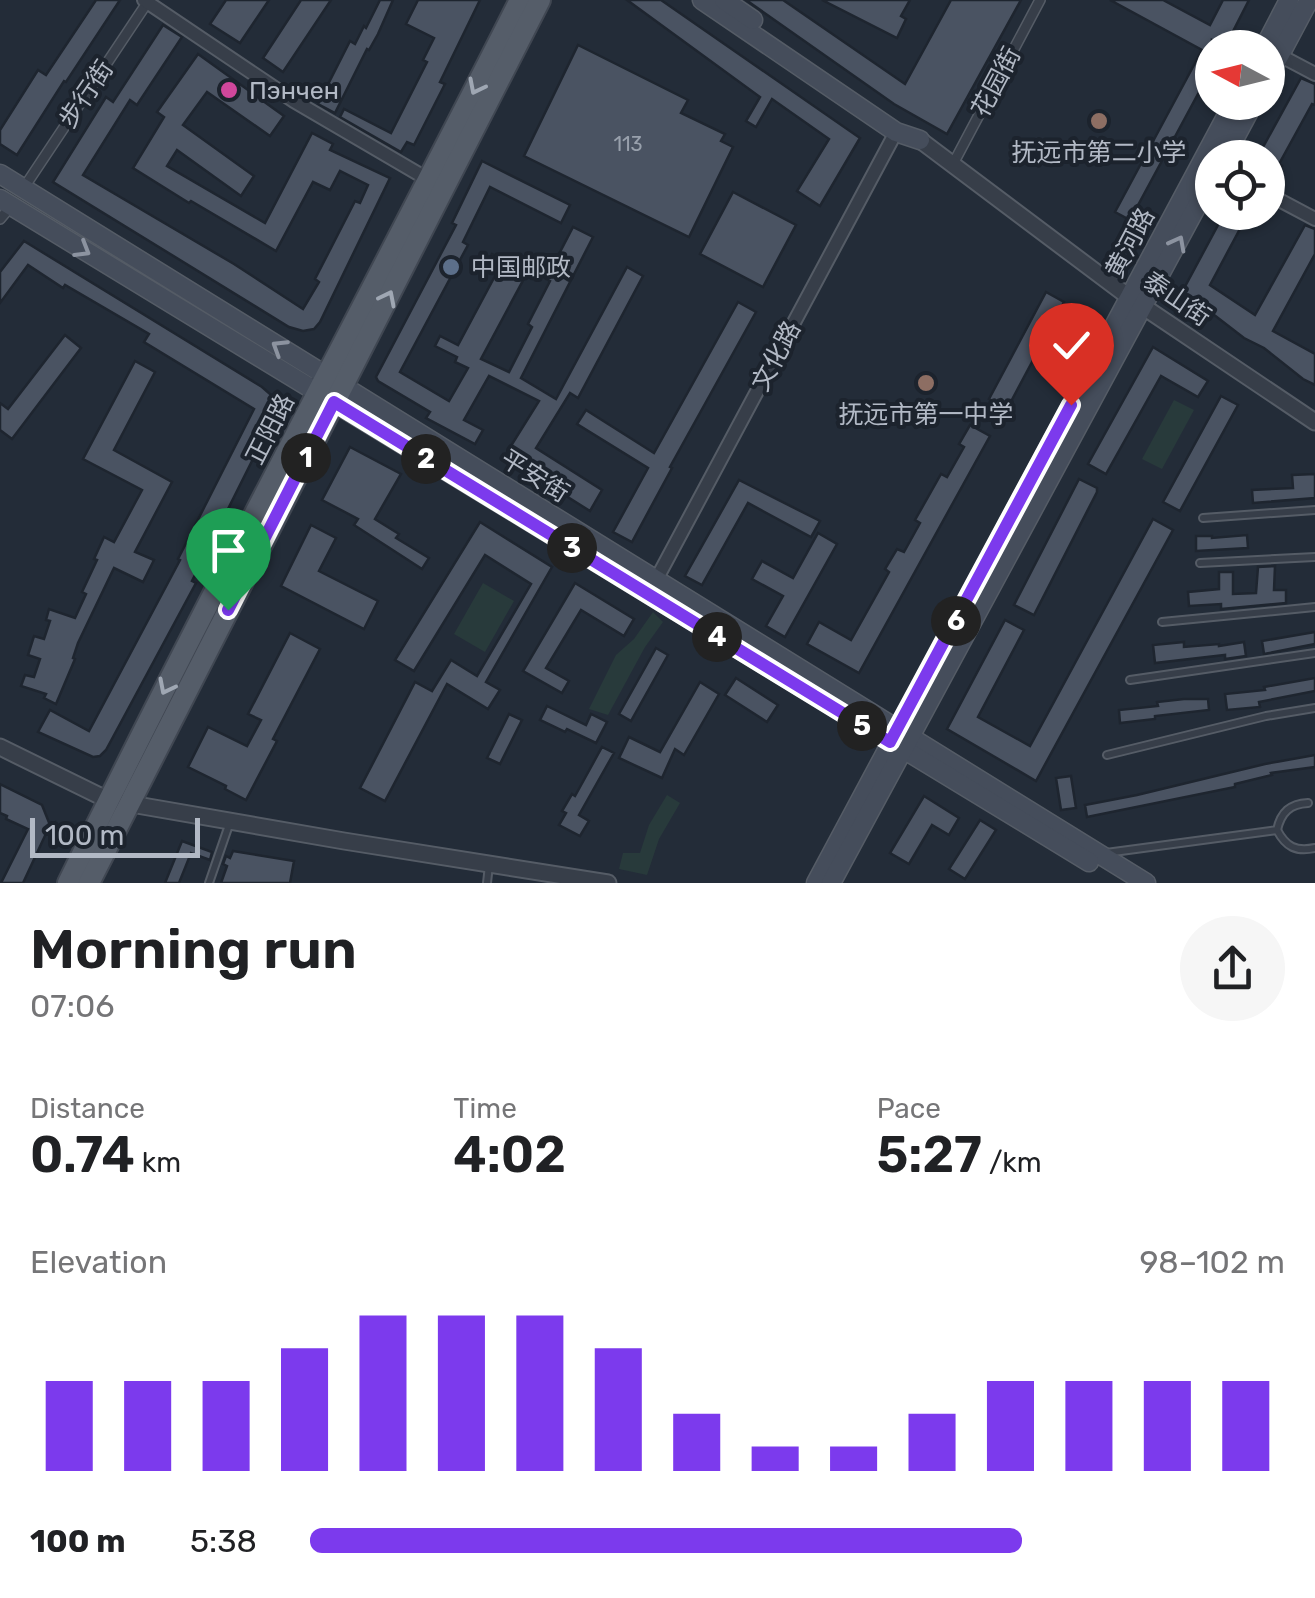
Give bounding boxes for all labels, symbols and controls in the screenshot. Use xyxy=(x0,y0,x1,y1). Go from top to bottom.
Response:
north arrow xyxy=(1195,30,1285,120)
map controls xyxy=(1195,30,1285,230)
street label: 花园街 xyxy=(966,42,1026,122)
street label: 步行街 xyxy=(53,55,119,133)
place label: Пэнчен xyxy=(249,76,339,105)
one-way arrow xyxy=(468,77,488,95)
marker: Пэнчен xyxy=(218,79,240,101)
marker: 抚远市第二小学 xyxy=(1088,110,1110,132)
house number: 113 xyxy=(613,132,643,156)
place label: 抚远市第二小学 xyxy=(1011,138,1187,167)
button: locate xyxy=(1195,140,1285,230)
street label: 黄河路 xyxy=(1100,203,1160,283)
one-way arrow xyxy=(1165,236,1185,254)
one-way arrow xyxy=(72,238,90,257)
place label: 中国邮政 xyxy=(471,253,571,282)
marker: 中国邮政 xyxy=(440,256,462,278)
street label: 泰山街 xyxy=(1138,266,1216,332)
one-way arrow xyxy=(376,290,395,308)
pin xyxy=(1029,303,1114,406)
street label: 文化路 xyxy=(746,316,806,396)
icon: check xyxy=(1044,318,1099,373)
one-way arrow xyxy=(272,340,290,359)
marker: 抚远市第一中学 xyxy=(915,372,937,394)
street label: 正阳路 xyxy=(240,389,300,469)
place label: 抚远市第一中学 xyxy=(838,400,1014,429)
pin: 1 xyxy=(281,433,331,483)
pin: 2 xyxy=(401,434,451,484)
text: 1 xyxy=(299,441,313,474)
text: 2 xyxy=(417,442,435,475)
street label: 平安街 xyxy=(496,444,574,508)
pin xyxy=(186,508,271,611)
icon: arrive xyxy=(201,523,256,578)
pin: 3 xyxy=(547,523,597,573)
text: 3 xyxy=(563,531,581,564)
pin: 6 xyxy=(931,596,981,646)
text: 6 xyxy=(947,604,965,637)
pin: 4 xyxy=(692,612,742,662)
text: 4 xyxy=(707,620,727,653)
one-way arrow xyxy=(159,676,178,694)
pin: 5 xyxy=(837,701,887,751)
text: 5 xyxy=(853,709,871,742)
scale bar xyxy=(30,813,200,858)
text: 100 m xyxy=(45,819,124,852)
button: share xyxy=(1180,916,1285,1021)
text: Morning run xyxy=(30,917,357,982)
text: 07:06 xyxy=(30,987,115,1025)
text: Distance xyxy=(30,1092,145,1125)
text: Time xyxy=(453,1092,517,1125)
text: Pace xyxy=(877,1092,941,1125)
text: 0.74 xyxy=(30,1125,135,1185)
text: 4:02 xyxy=(453,1125,566,1185)
text: 5:27 xyxy=(877,1125,982,1185)
text: km xyxy=(135,1146,181,1179)
text: /km xyxy=(982,1146,1042,1179)
text: Elevation xyxy=(30,1243,167,1281)
text: 98–102 m xyxy=(1139,1243,1285,1281)
text: 100 m xyxy=(30,1522,126,1560)
text: 5:38 xyxy=(190,1522,257,1560)

